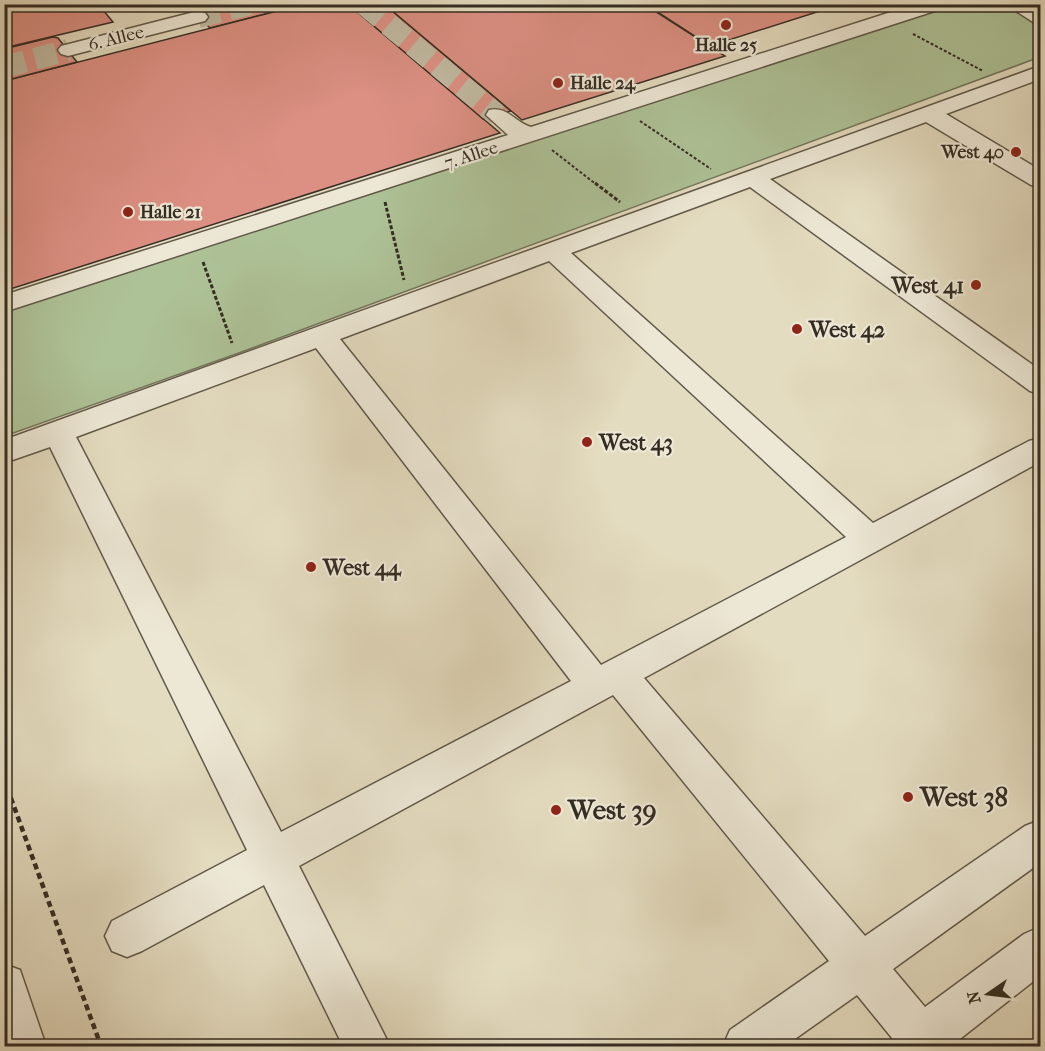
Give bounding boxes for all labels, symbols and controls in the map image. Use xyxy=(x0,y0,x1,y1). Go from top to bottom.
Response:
marker: Halle 25 xyxy=(719,18,733,32)
street label: 6. Allee xyxy=(86,21,146,55)
place label: Halle 25 xyxy=(695,35,757,56)
place label: Halle 24 xyxy=(570,73,636,94)
marker: Halle 24 xyxy=(551,76,565,90)
street label: 7. Allee xyxy=(442,137,501,174)
place label: West 40 xyxy=(940,142,1004,163)
marker: West 40 xyxy=(1009,145,1023,159)
place label: Halle 21 xyxy=(140,202,201,223)
marker: Halle 21 xyxy=(121,205,135,219)
place label: West 41 xyxy=(890,273,964,299)
marker: West 41 xyxy=(969,278,983,292)
place label: West 42 xyxy=(808,317,885,343)
marker: West 42 xyxy=(790,322,804,336)
place label: West 43 xyxy=(598,430,673,456)
marker: West 43 xyxy=(580,435,594,449)
place label: West 44 xyxy=(322,555,402,581)
marker: West 44 xyxy=(304,560,318,574)
place label: West 38 xyxy=(919,781,1008,813)
marker: West 38 xyxy=(901,790,915,804)
place label: West 39 xyxy=(567,794,657,826)
marker: West 39 xyxy=(549,803,563,817)
north arrow xyxy=(958,964,1018,1024)
text: N xyxy=(963,988,985,1006)

